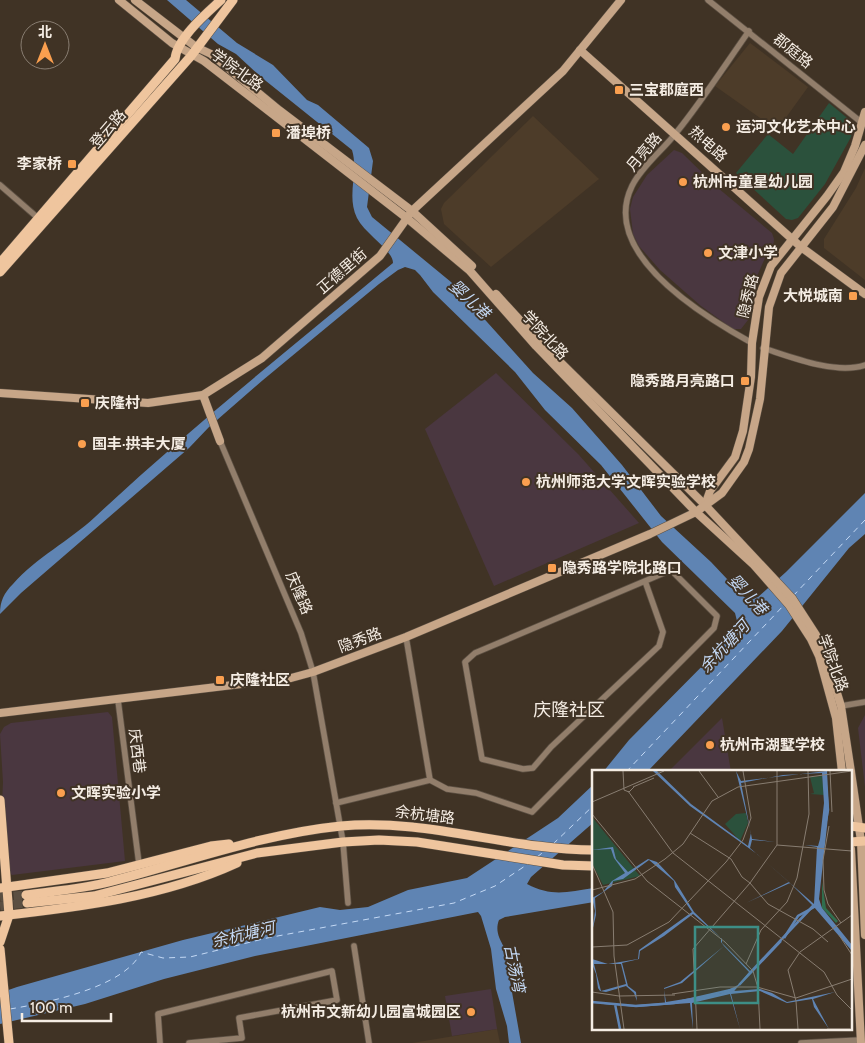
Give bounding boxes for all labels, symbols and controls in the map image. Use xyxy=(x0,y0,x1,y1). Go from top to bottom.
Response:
north arrow xyxy=(20,20,70,70)
text: 北 xyxy=(38,23,52,41)
street label: 郡庭路 xyxy=(770,30,816,72)
street label: 学院北路 xyxy=(207,45,267,95)
place label: 三宝郡庭西 xyxy=(629,81,704,99)
marker: 三宝郡庭西 xyxy=(613,84,625,96)
street label: 登云路 xyxy=(86,106,130,152)
place label: 运河文化艺术中心 xyxy=(736,118,856,136)
marker: 运河文化艺术中心 xyxy=(720,121,732,133)
street label: 热电路 xyxy=(685,122,731,166)
place label: 潘埠桥 xyxy=(286,124,331,142)
marker: 潘埠桥 xyxy=(270,127,282,139)
street label: 月亮路 xyxy=(623,129,665,175)
place label: 李家桥 xyxy=(17,155,62,173)
marker: 李家桥 xyxy=(66,158,78,170)
place label: 杭州市童星幼儿园 xyxy=(693,173,813,191)
marker: 杭州市童星幼儿园 xyxy=(677,176,689,188)
place label: 文津小学 xyxy=(718,244,778,262)
street label: 正德里街 xyxy=(313,245,371,297)
marker: 文津小学 xyxy=(702,247,714,259)
street label: 隐秀路 xyxy=(734,272,762,320)
water label: 婴儿港 xyxy=(446,276,495,324)
place label: 大悦城南 xyxy=(783,287,843,305)
marker: 大悦城南 xyxy=(847,290,859,302)
street label: 学院北路 xyxy=(518,307,572,363)
place label: 隐秀路月亮路口 xyxy=(630,372,735,390)
marker: 隐秀路月亮路口 xyxy=(739,375,751,387)
place label: 庆隆村 xyxy=(95,394,140,412)
marker: 庆隆村 xyxy=(79,397,91,409)
place label: 国丰·拱丰大厦 xyxy=(92,435,185,453)
marker: 国丰·拱丰大厦 xyxy=(76,438,88,450)
place label: 杭州师范大学文晖实验学校 xyxy=(536,473,716,491)
marker: 杭州师范大学文晖实验学校 xyxy=(520,476,532,488)
place label: 隐秀路学院北路口 xyxy=(562,559,682,577)
marker: 隐秀路学院北路口 xyxy=(546,562,558,574)
street label: 庆隆路 xyxy=(282,569,316,617)
water label: 婴儿港 xyxy=(724,570,772,620)
water label: 余杭塘河 xyxy=(696,614,755,676)
street label: 隐秀路 xyxy=(336,624,384,656)
street label: 学院北路 xyxy=(814,632,852,694)
place label: 庆隆社区 xyxy=(230,671,290,689)
marker: 庆隆社区 xyxy=(214,674,226,686)
district label: 庆隆社区 xyxy=(533,699,605,721)
street label: 庆西巷 xyxy=(125,728,149,774)
place label: 杭州市湖墅学校 xyxy=(720,736,825,754)
marker: 杭州市湖墅学校 xyxy=(704,739,716,751)
inset map xyxy=(592,770,852,1030)
place label: 文晖实验小学 xyxy=(71,784,161,802)
marker: 文晖实验小学 xyxy=(55,787,67,799)
street label: 余杭塘路 xyxy=(394,802,456,828)
water label: 余杭塘河 xyxy=(210,917,279,951)
water label: 古荡湾 xyxy=(501,943,529,996)
scale bar xyxy=(22,990,111,1022)
text: 100 m xyxy=(30,999,72,1017)
place label: 杭州市文新幼儿园富城园区 xyxy=(281,1003,461,1021)
marker: 杭州市文新幼儿园富城园区 xyxy=(465,1006,477,1018)

